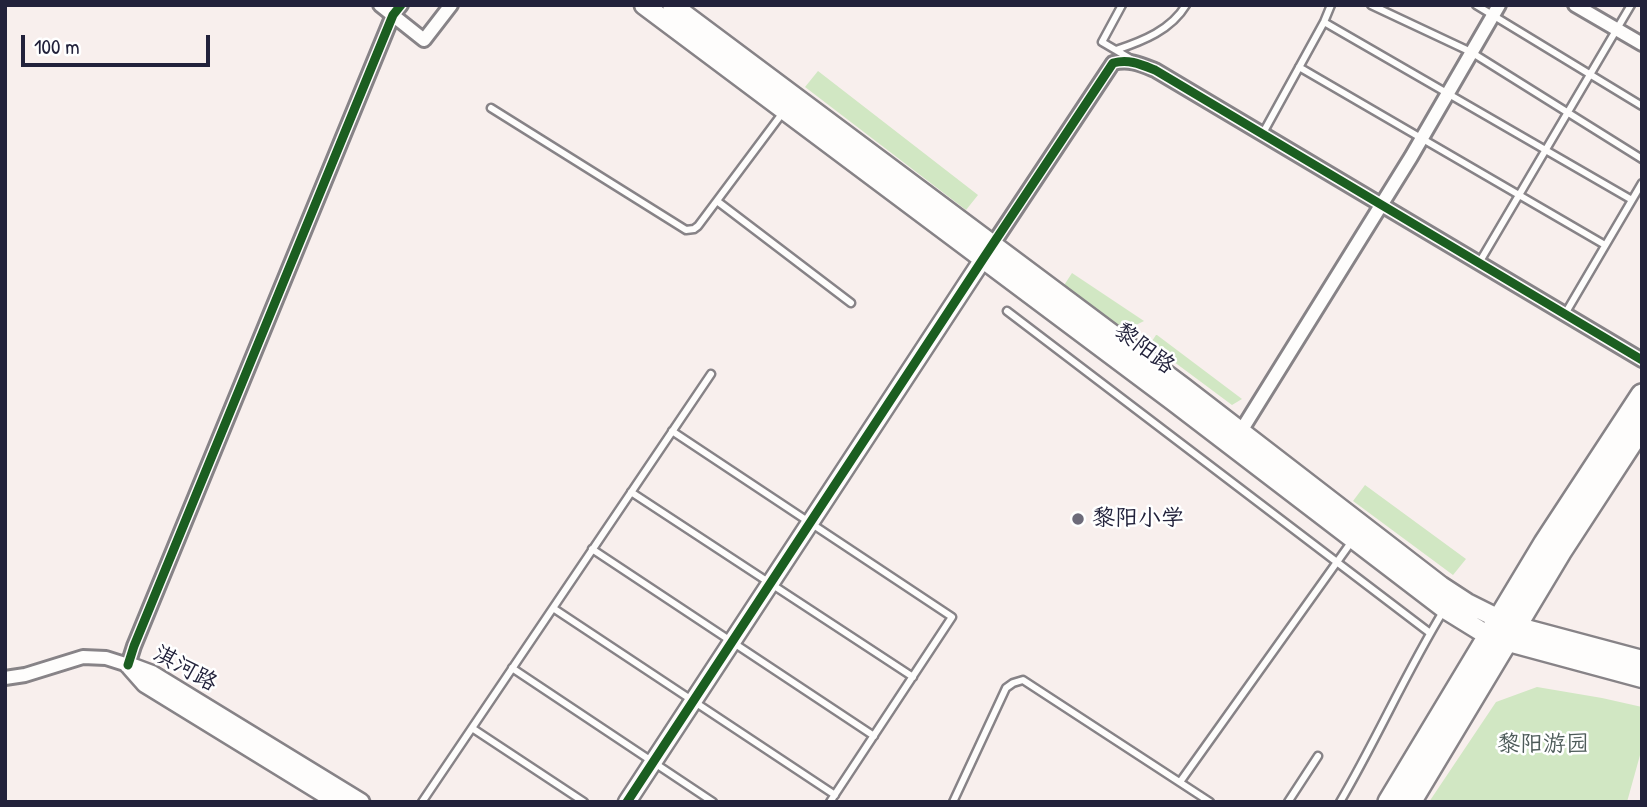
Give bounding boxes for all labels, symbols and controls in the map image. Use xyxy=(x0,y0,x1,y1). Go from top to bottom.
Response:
scale bar xyxy=(24,21,214,65)
text: 100 m xyxy=(34,32,80,61)
street label: 黎阳路 xyxy=(1108,317,1180,381)
place label: 黎阳小学 xyxy=(1092,505,1184,533)
marker: 黎阳小学 xyxy=(1070,511,1086,527)
street label: 淇河路 xyxy=(148,640,222,698)
park label: 黎阳游园 xyxy=(1497,731,1589,759)

